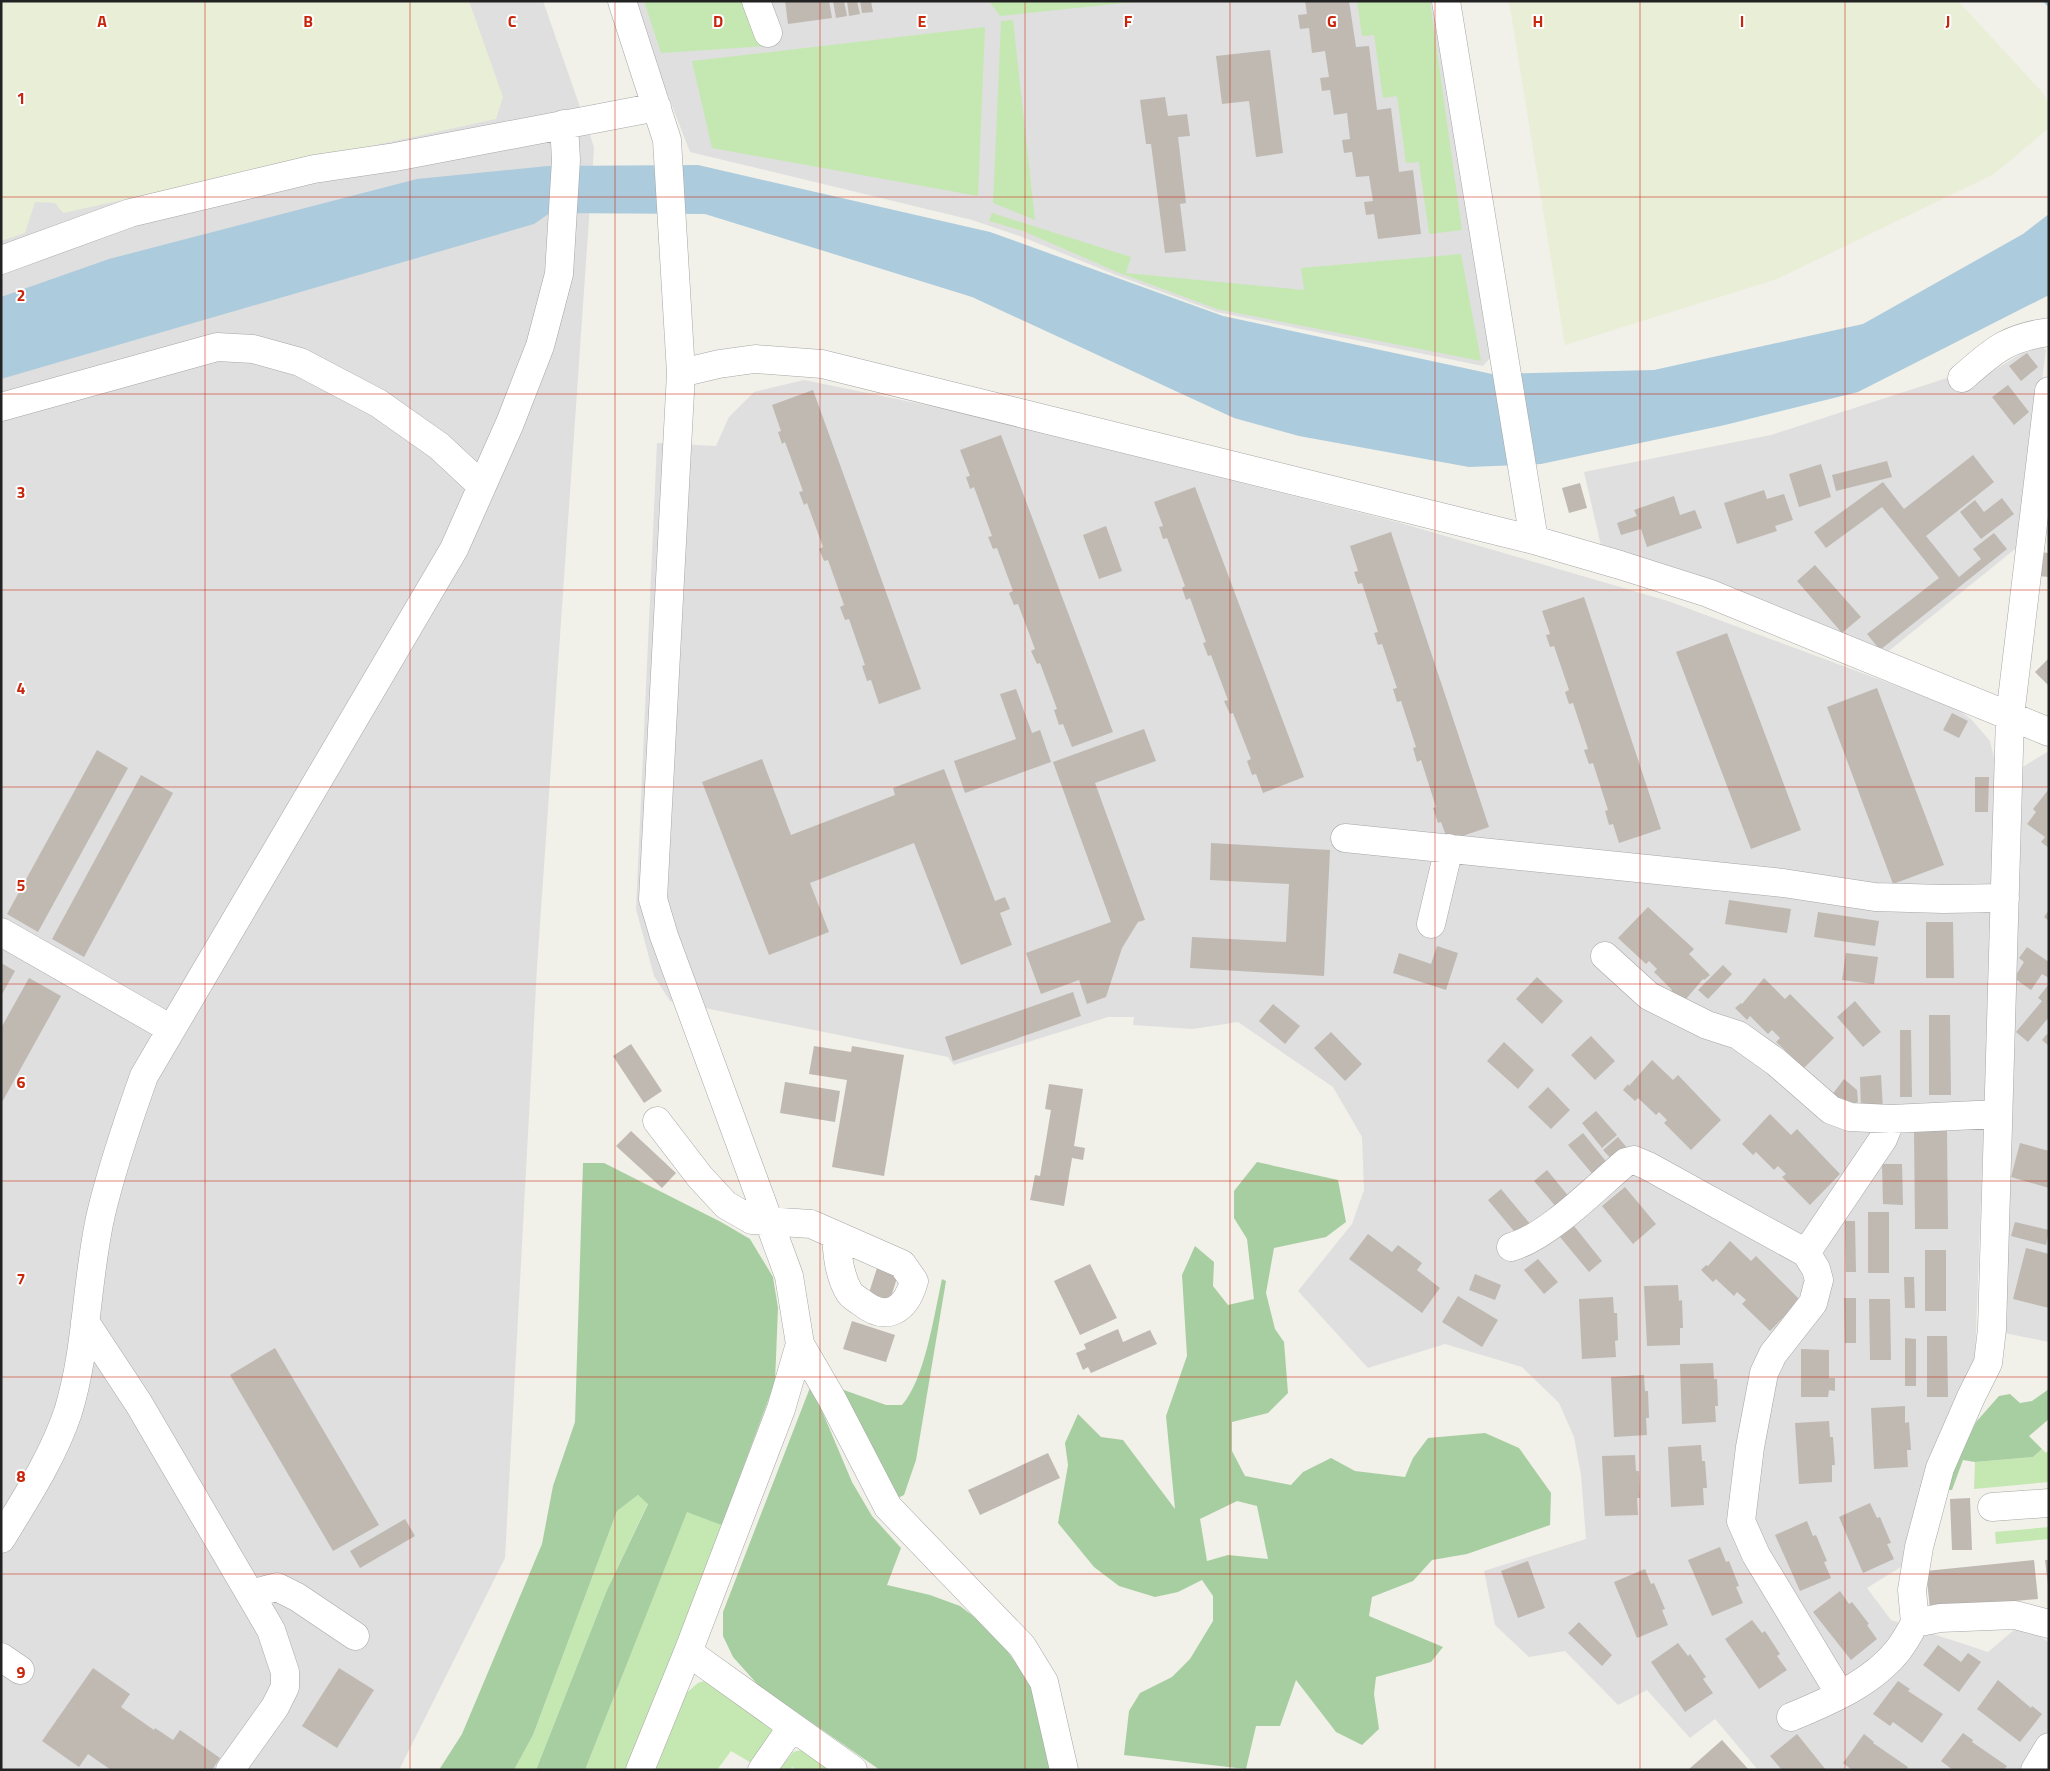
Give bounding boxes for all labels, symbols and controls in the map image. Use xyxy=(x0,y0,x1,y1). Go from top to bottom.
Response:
text: A xyxy=(97,9,107,33)
text: B xyxy=(303,9,313,33)
text: C xyxy=(508,9,517,33)
text: D xyxy=(713,9,723,33)
text: E xyxy=(918,9,927,33)
text: F xyxy=(1124,9,1133,33)
text: G xyxy=(1327,9,1337,33)
text: H xyxy=(1533,9,1543,33)
text: I xyxy=(1740,9,1744,33)
text: J xyxy=(1946,9,1950,33)
text: 1 xyxy=(17,86,25,110)
text: 2 xyxy=(17,283,25,307)
text: 3 xyxy=(17,480,25,504)
text: 4 xyxy=(17,676,26,700)
text: 5 xyxy=(17,873,26,897)
text: 6 xyxy=(17,1070,26,1094)
text: 7 xyxy=(17,1267,25,1291)
text: 8 xyxy=(17,1464,26,1488)
text: 9 xyxy=(17,1660,26,1684)

